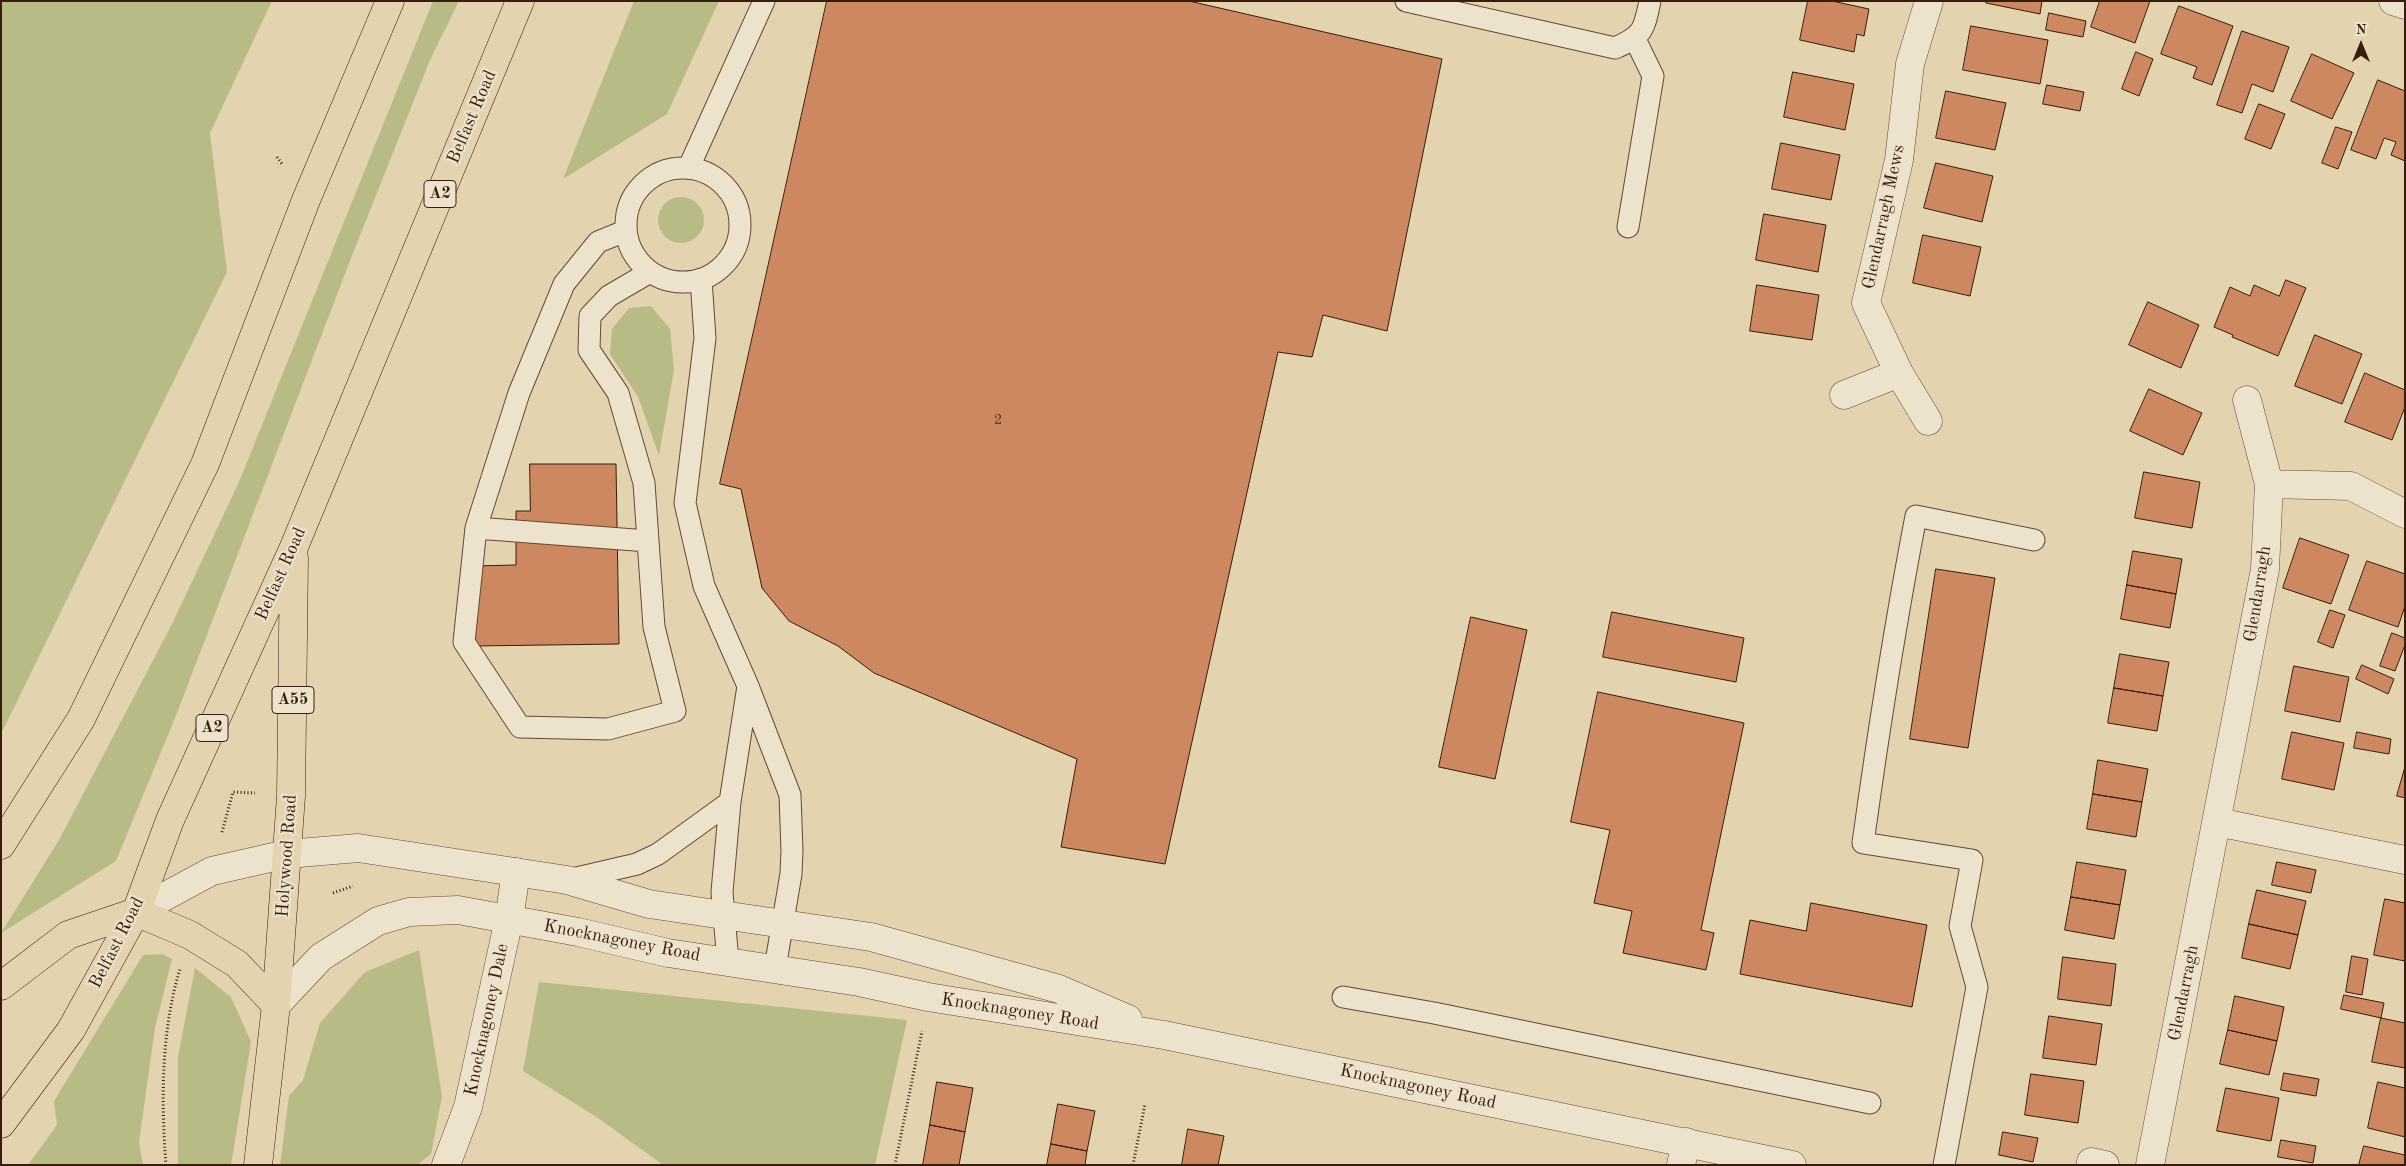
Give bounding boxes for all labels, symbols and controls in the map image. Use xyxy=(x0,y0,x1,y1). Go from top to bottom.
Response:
north arrow xyxy=(2336,20,2386,70)
text: N xyxy=(2356,23,2366,37)
street label: Belfast Road xyxy=(443,67,501,167)
street label: Glendarragh Mews xyxy=(1858,143,1910,291)
road number: A2 xyxy=(424,180,456,208)
house number: 2 xyxy=(994,411,1002,429)
street label: Belfast Road xyxy=(251,524,311,624)
street label: Glendarragh xyxy=(2240,544,2276,644)
road number: A55 xyxy=(272,686,314,714)
road number: A2 xyxy=(196,714,228,741)
street label: Holywood Road xyxy=(272,794,302,918)
street label: Belfast Road xyxy=(85,894,149,992)
street label: Knocknagoney Road xyxy=(542,915,702,967)
street label: Knocknagoney Dale xyxy=(460,942,514,1098)
street label: Glendarragh xyxy=(2164,943,2204,1043)
street label: Knocknagoney Road xyxy=(940,989,1100,1035)
street label: Knocknagoney Road xyxy=(1338,1060,1498,1114)

